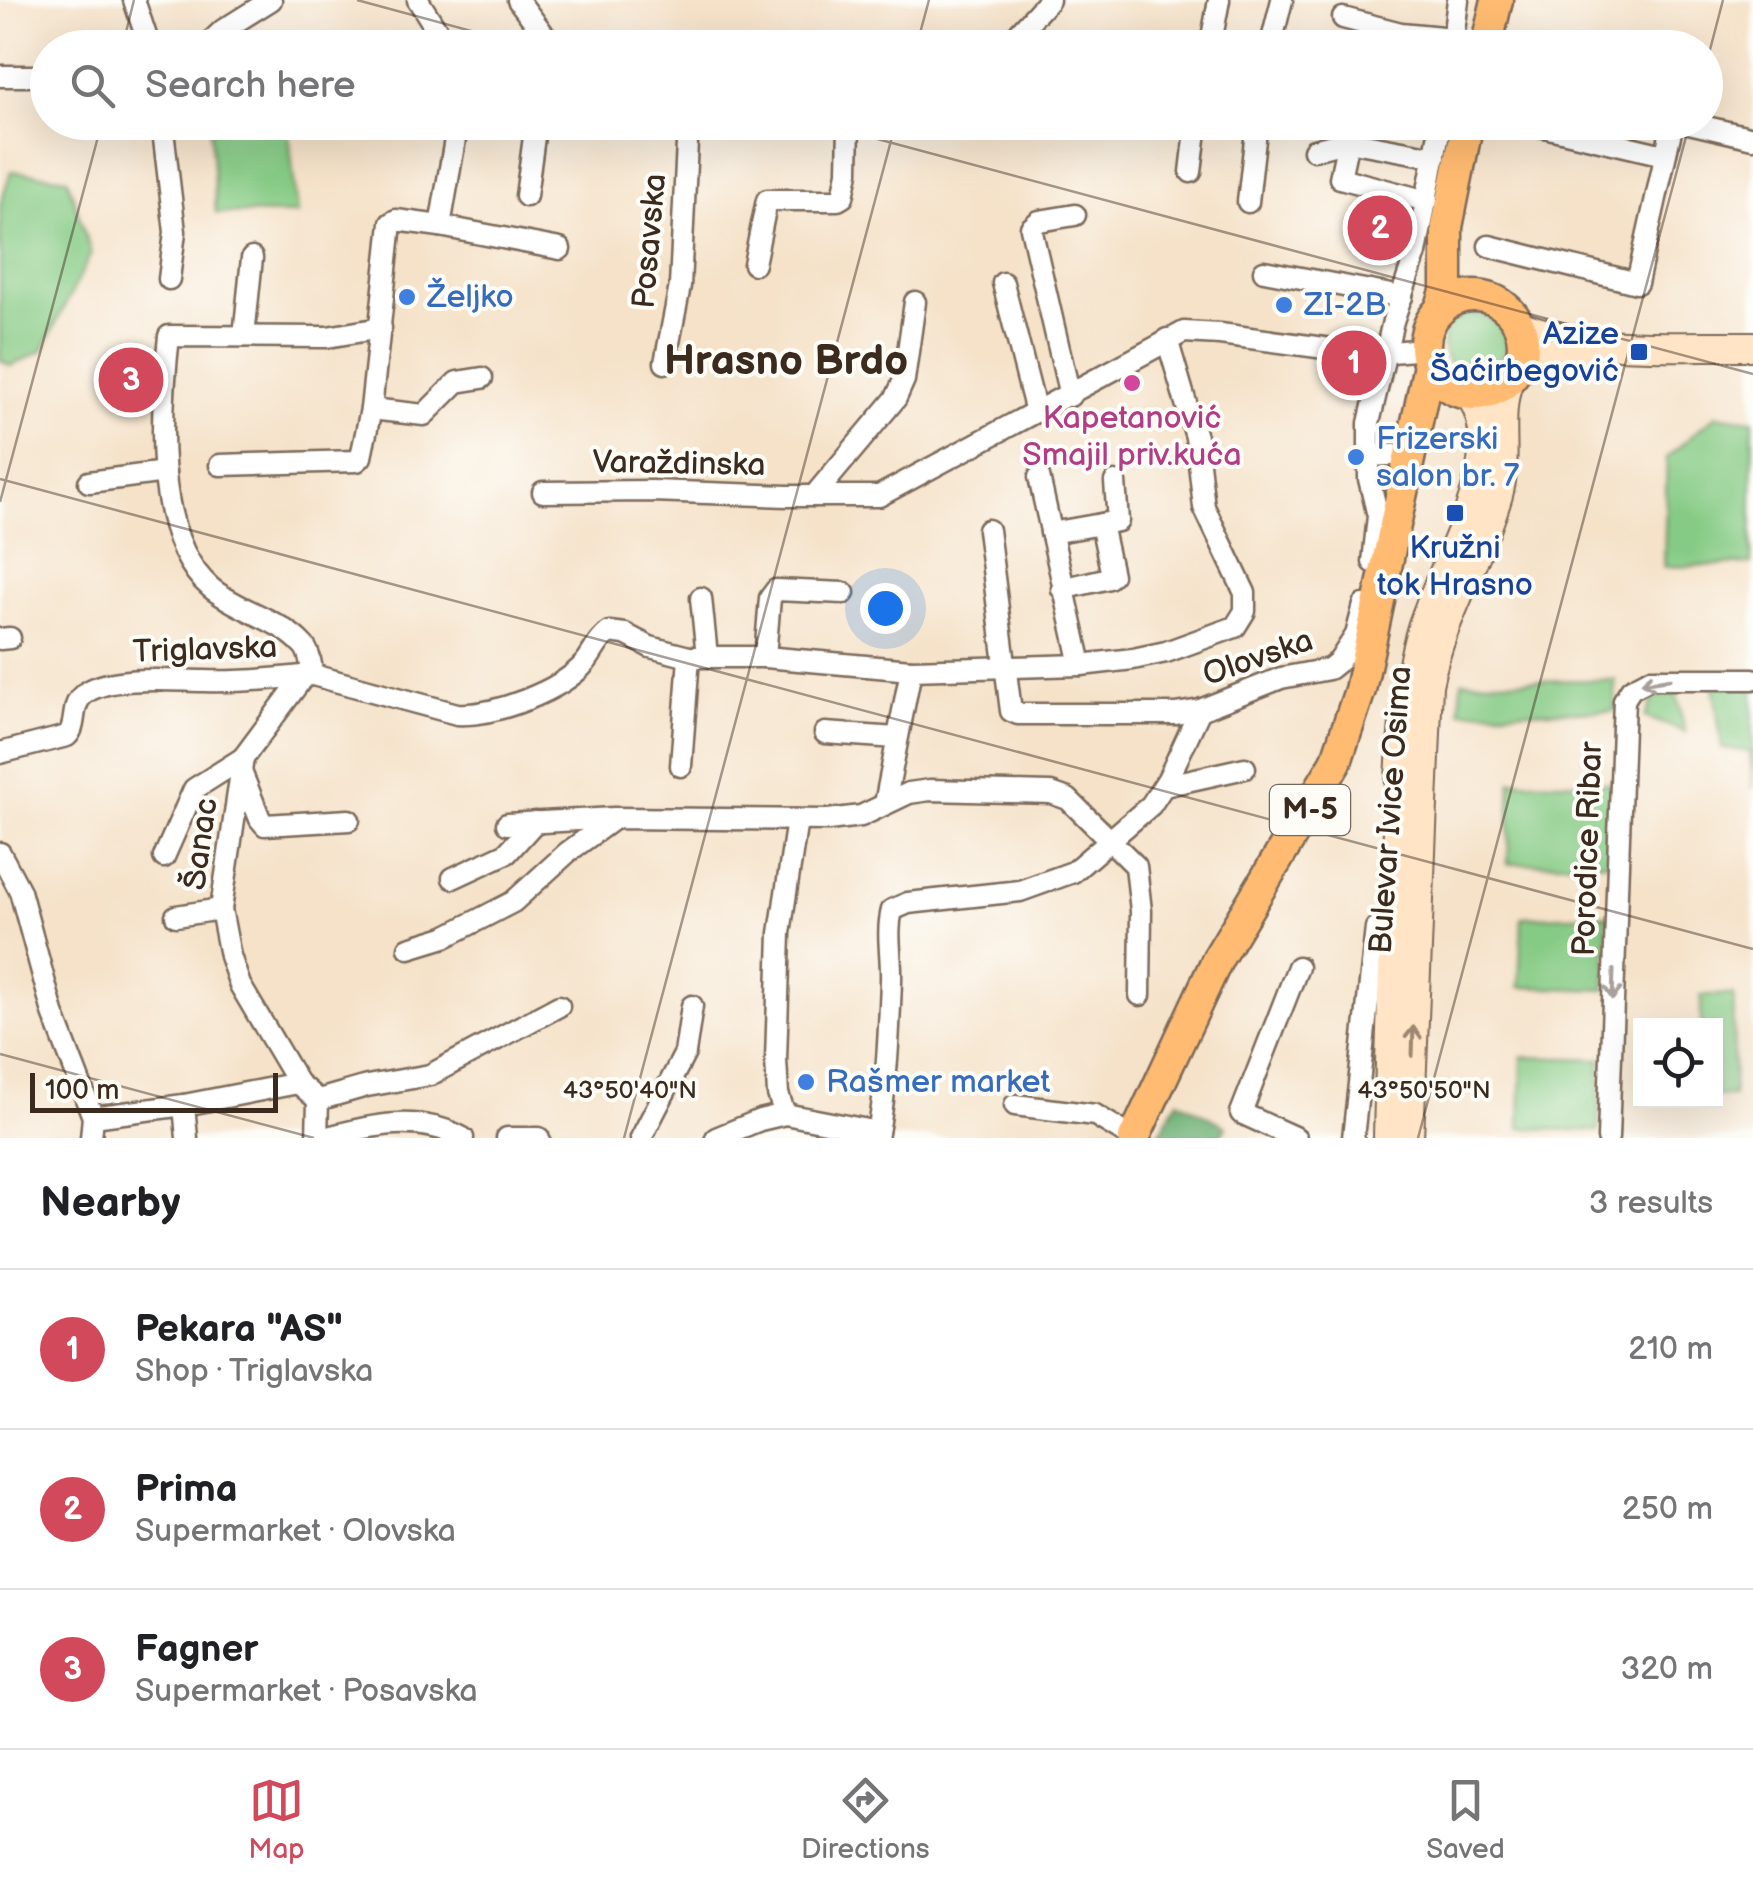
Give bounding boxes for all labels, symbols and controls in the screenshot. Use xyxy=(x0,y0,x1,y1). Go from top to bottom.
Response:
search box xyxy=(30,30,1723,140)
icon: search xyxy=(65,58,120,113)
text: Search here xyxy=(145,63,356,108)
street label: Posavska xyxy=(625,172,675,310)
pin: 2 xyxy=(1348,190,1412,266)
place label: Željko xyxy=(426,277,514,317)
marker: Željko xyxy=(396,286,418,308)
place label: ZI-2B xyxy=(1303,286,1386,325)
marker: ZI-2B xyxy=(1273,294,1295,316)
place label: Azize Šaćirbegović xyxy=(1430,315,1619,391)
pin: 1 xyxy=(1322,326,1386,400)
district label: Hrasno Brdo xyxy=(664,336,908,387)
marker: Azize Šaćirbegović xyxy=(1628,341,1650,363)
pin: 3 xyxy=(98,342,164,418)
marker: Kapetanović Smajil priv.kuća xyxy=(1121,372,1143,394)
place label: Kapetanović Smajil priv.kuća xyxy=(1022,399,1242,475)
place label: Frizerski salon br. 7 xyxy=(1376,420,1520,496)
street label: Varaždinska xyxy=(592,443,766,485)
marker: Frizerski salon br. 7 xyxy=(1345,446,1367,468)
marker: Kružni tok Hrasno xyxy=(1444,502,1466,524)
place label: Kružni tok Hrasno xyxy=(1377,529,1533,605)
your location xyxy=(860,583,911,634)
street label: Olovska xyxy=(1198,621,1318,695)
street label: Triglavska xyxy=(132,628,278,672)
street label: Bulevar Ivice Osima xyxy=(1361,665,1421,955)
one-way arrow xyxy=(1640,672,1673,691)
street label: Porodice Ribar xyxy=(1565,741,1611,957)
road number: M-5 xyxy=(1270,785,1350,835)
street label: Šanac xyxy=(175,795,227,893)
one-way arrow xyxy=(1603,969,1622,1001)
map controls xyxy=(1633,1018,1723,1108)
button: locate xyxy=(1633,1018,1723,1108)
one-way arrow xyxy=(1404,1025,1423,1057)
place label: Rašmer market xyxy=(826,1063,1050,1102)
scale bar xyxy=(30,1068,278,1112)
marker: Rašmer market xyxy=(795,1071,817,1093)
text: 100 m xyxy=(45,1074,119,1107)
text: 43°50'40"N xyxy=(563,1075,697,1106)
text: 43°50'50"N xyxy=(1357,1075,1491,1106)
text: Nearby xyxy=(40,1178,180,1229)
text: 3 results xyxy=(1589,1184,1713,1223)
text: Pekara "AS" xyxy=(135,1307,343,1352)
text: 1 xyxy=(66,1330,79,1369)
text: 210 m xyxy=(1628,1330,1713,1369)
text: Shop · Triglavska xyxy=(135,1352,373,1391)
text: Prima xyxy=(135,1467,238,1512)
text: 2 xyxy=(63,1490,82,1529)
text: 250 m xyxy=(1622,1490,1713,1529)
text: Supermarket · Olovska xyxy=(135,1512,456,1551)
text: Fagner xyxy=(135,1627,258,1672)
text: 3 xyxy=(63,1650,82,1689)
text: 320 m xyxy=(1621,1650,1713,1689)
text: Supermarket · Posavska xyxy=(135,1672,478,1711)
tab: Map xyxy=(248,1773,305,1866)
tab: Directions xyxy=(801,1773,930,1866)
tab: Saved xyxy=(1426,1773,1505,1866)

